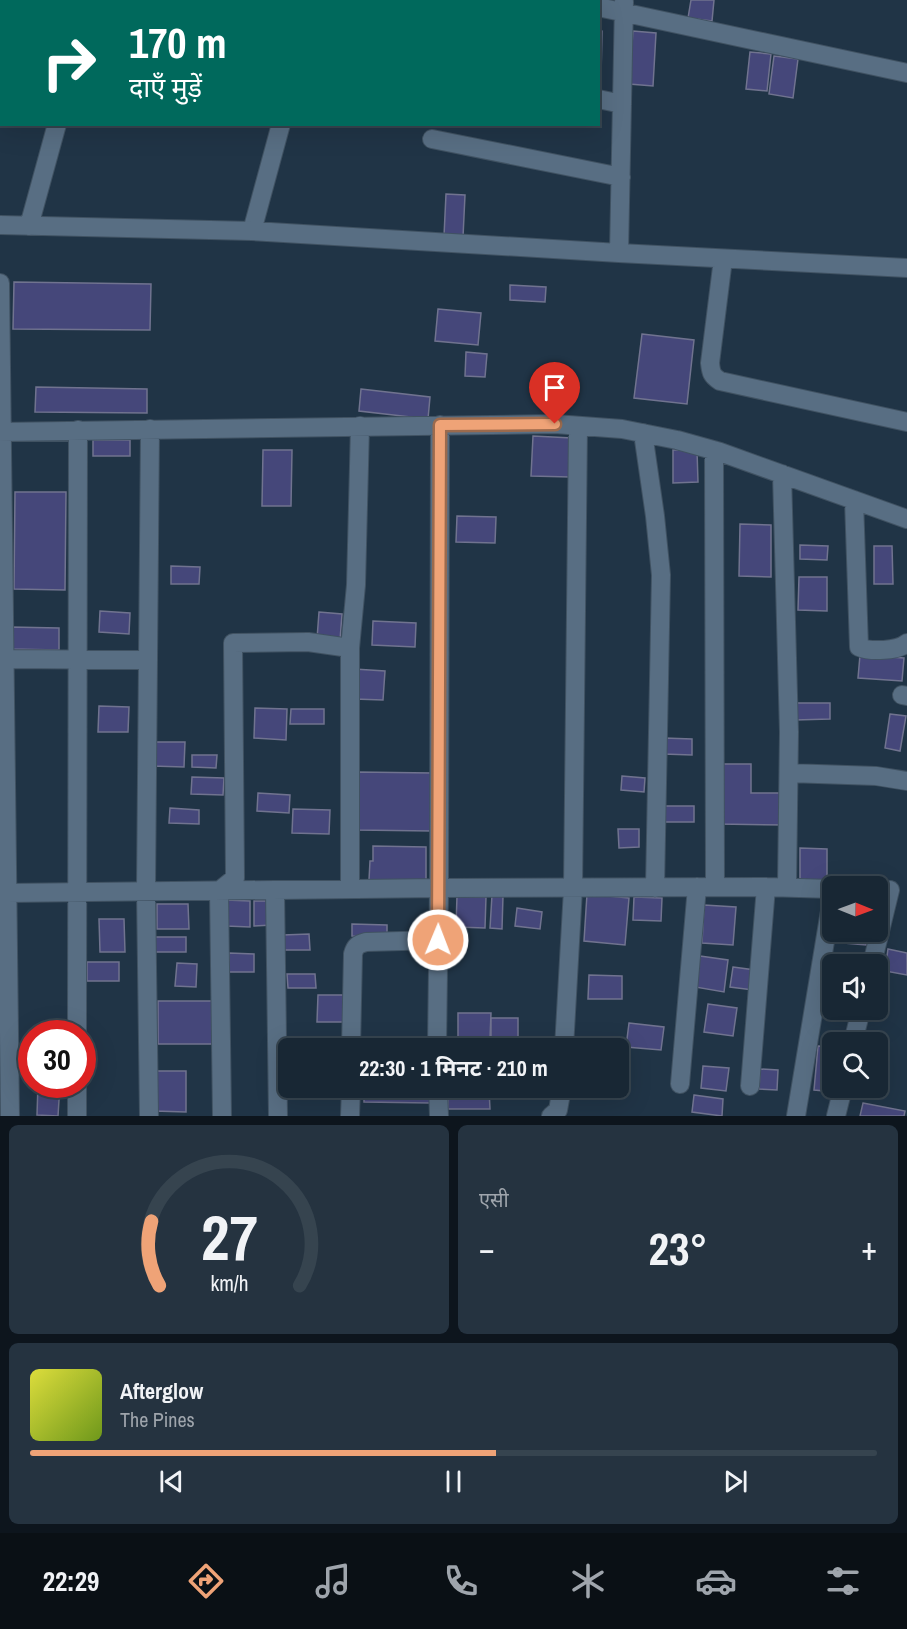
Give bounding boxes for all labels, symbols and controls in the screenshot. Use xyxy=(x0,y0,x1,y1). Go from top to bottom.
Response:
text: 170 m xyxy=(129,15,227,71)
icon: right xyxy=(30,24,108,102)
text: दाएँ मुड़ें xyxy=(129,69,202,105)
pin xyxy=(529,362,580,424)
icon: arrive xyxy=(538,371,571,404)
north arrow xyxy=(822,876,888,942)
map controls xyxy=(822,876,888,1098)
position arrow xyxy=(406,908,470,972)
button: sound xyxy=(822,954,888,1020)
speed limit sign: 30 xyxy=(18,1020,96,1098)
button: search xyxy=(822,1032,888,1098)
text: 22:30 · 1 मिनट · 210 m xyxy=(359,1053,548,1083)
text: एसी xyxy=(479,1186,509,1213)
text: 27 xyxy=(201,1195,257,1279)
text: 23° xyxy=(648,1218,708,1279)
text: − xyxy=(479,1226,495,1270)
text: + xyxy=(861,1226,877,1270)
text: km/h xyxy=(210,1270,248,1299)
text: Afterglow xyxy=(120,1376,203,1406)
text: The Pines xyxy=(120,1406,195,1433)
icon: previous xyxy=(155,1465,188,1498)
icon: pause xyxy=(437,1465,470,1498)
icon: next xyxy=(719,1465,752,1498)
icon: directions xyxy=(185,1560,227,1602)
icon: music xyxy=(312,1560,354,1602)
icon: phone xyxy=(440,1560,482,1602)
icon: climate xyxy=(567,1560,609,1602)
icon: car xyxy=(695,1560,737,1602)
icon: filters xyxy=(822,1560,864,1602)
text: 22:29 xyxy=(43,1563,99,1599)

